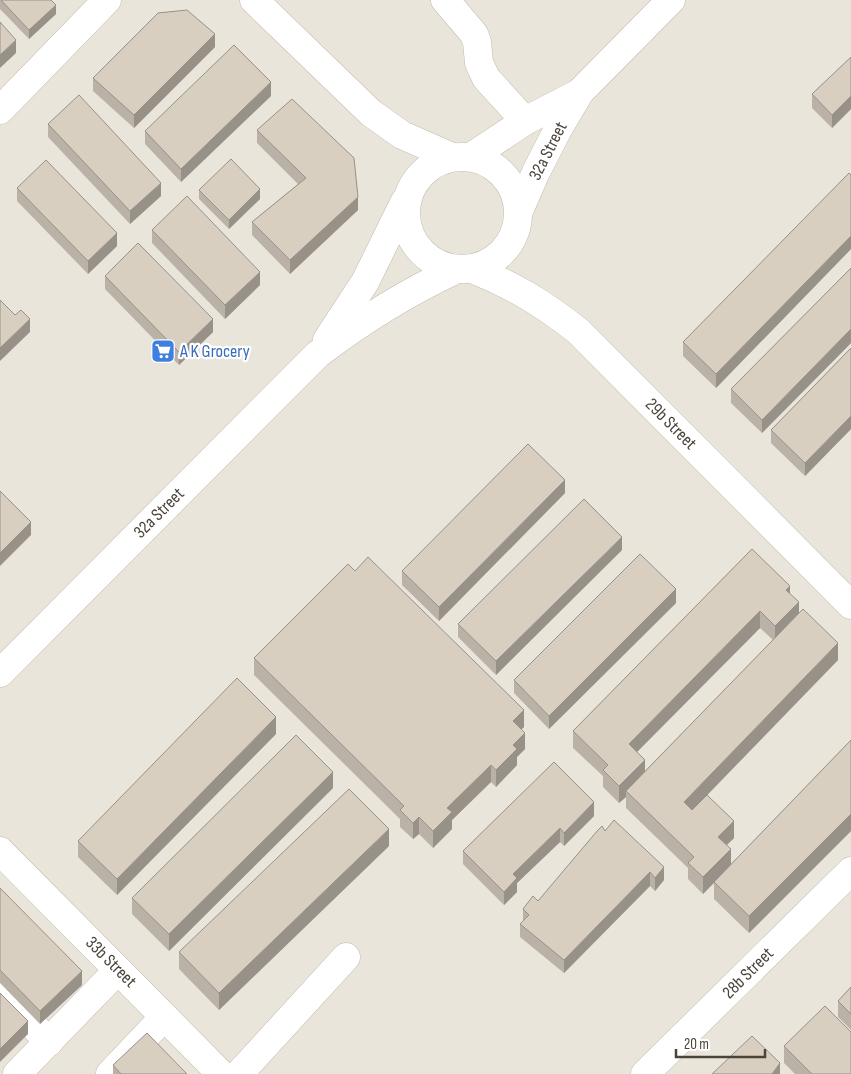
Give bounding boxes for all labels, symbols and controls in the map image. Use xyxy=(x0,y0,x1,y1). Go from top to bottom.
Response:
street label: 32a Street xyxy=(524,118,572,184)
supermarket icon: A K Grocery xyxy=(150,338,176,364)
place label: A K Grocery xyxy=(179,341,250,362)
street label: 29b Street xyxy=(641,394,701,454)
street label: 32a Street xyxy=(129,483,189,543)
street label: 33b Street xyxy=(81,932,141,992)
street label: 28b Street xyxy=(718,943,778,1003)
scale bar xyxy=(676,1026,765,1058)
text: 20 m xyxy=(684,1035,709,1054)

